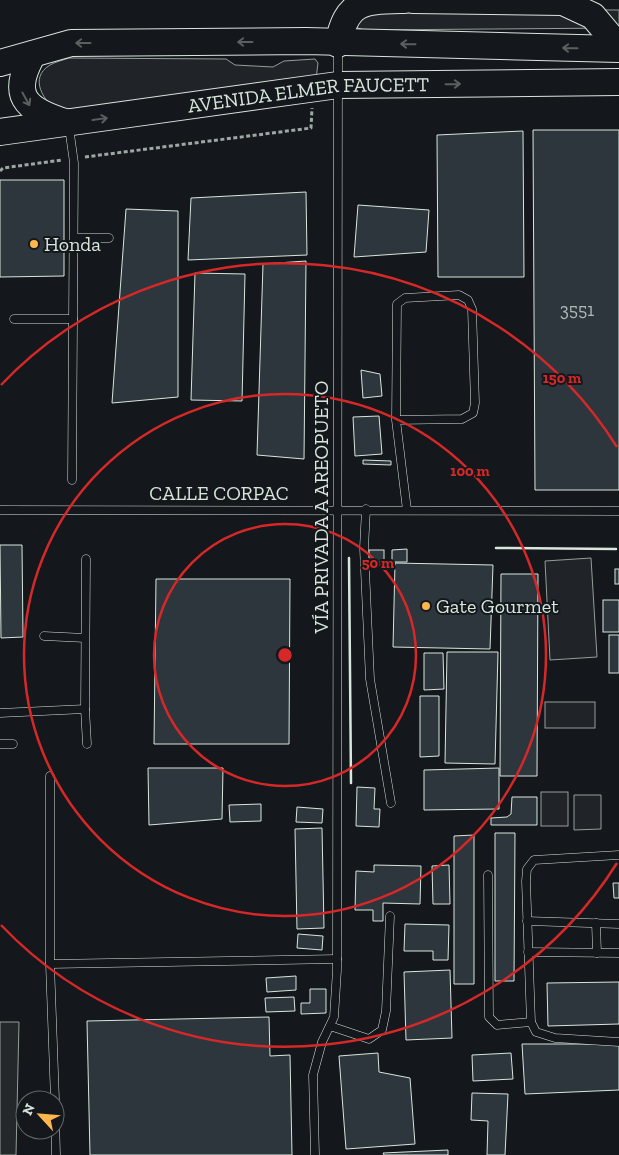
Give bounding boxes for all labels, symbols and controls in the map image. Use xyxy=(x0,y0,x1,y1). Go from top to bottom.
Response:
one-way arrow xyxy=(238,37,254,47)
one-way arrow xyxy=(75,38,92,48)
one-way arrow xyxy=(400,40,416,49)
one-way arrow xyxy=(563,43,579,53)
street label: AVENIDA ELMER FAUCETT xyxy=(186,72,429,118)
one-way arrow xyxy=(444,79,461,89)
one-way arrow xyxy=(21,91,31,105)
one-way arrow xyxy=(92,114,108,124)
place label: Honda xyxy=(44,232,101,256)
marker: Honda xyxy=(28,238,40,250)
house number: 3551 xyxy=(560,299,594,321)
text: 150 m xyxy=(543,369,581,387)
street label: VÍA PRIVADA A AREOPUETO xyxy=(309,381,333,634)
text: 100 m xyxy=(450,462,490,480)
street label: CALLE CORPAC xyxy=(149,481,289,505)
text: 50 m xyxy=(362,554,394,572)
place label: Gate Gourmet xyxy=(436,594,559,618)
marker: Gate Gourmet xyxy=(420,600,432,612)
centre of rings xyxy=(276,646,294,664)
north arrow xyxy=(15,1090,65,1140)
text: N xyxy=(19,1101,39,1118)

